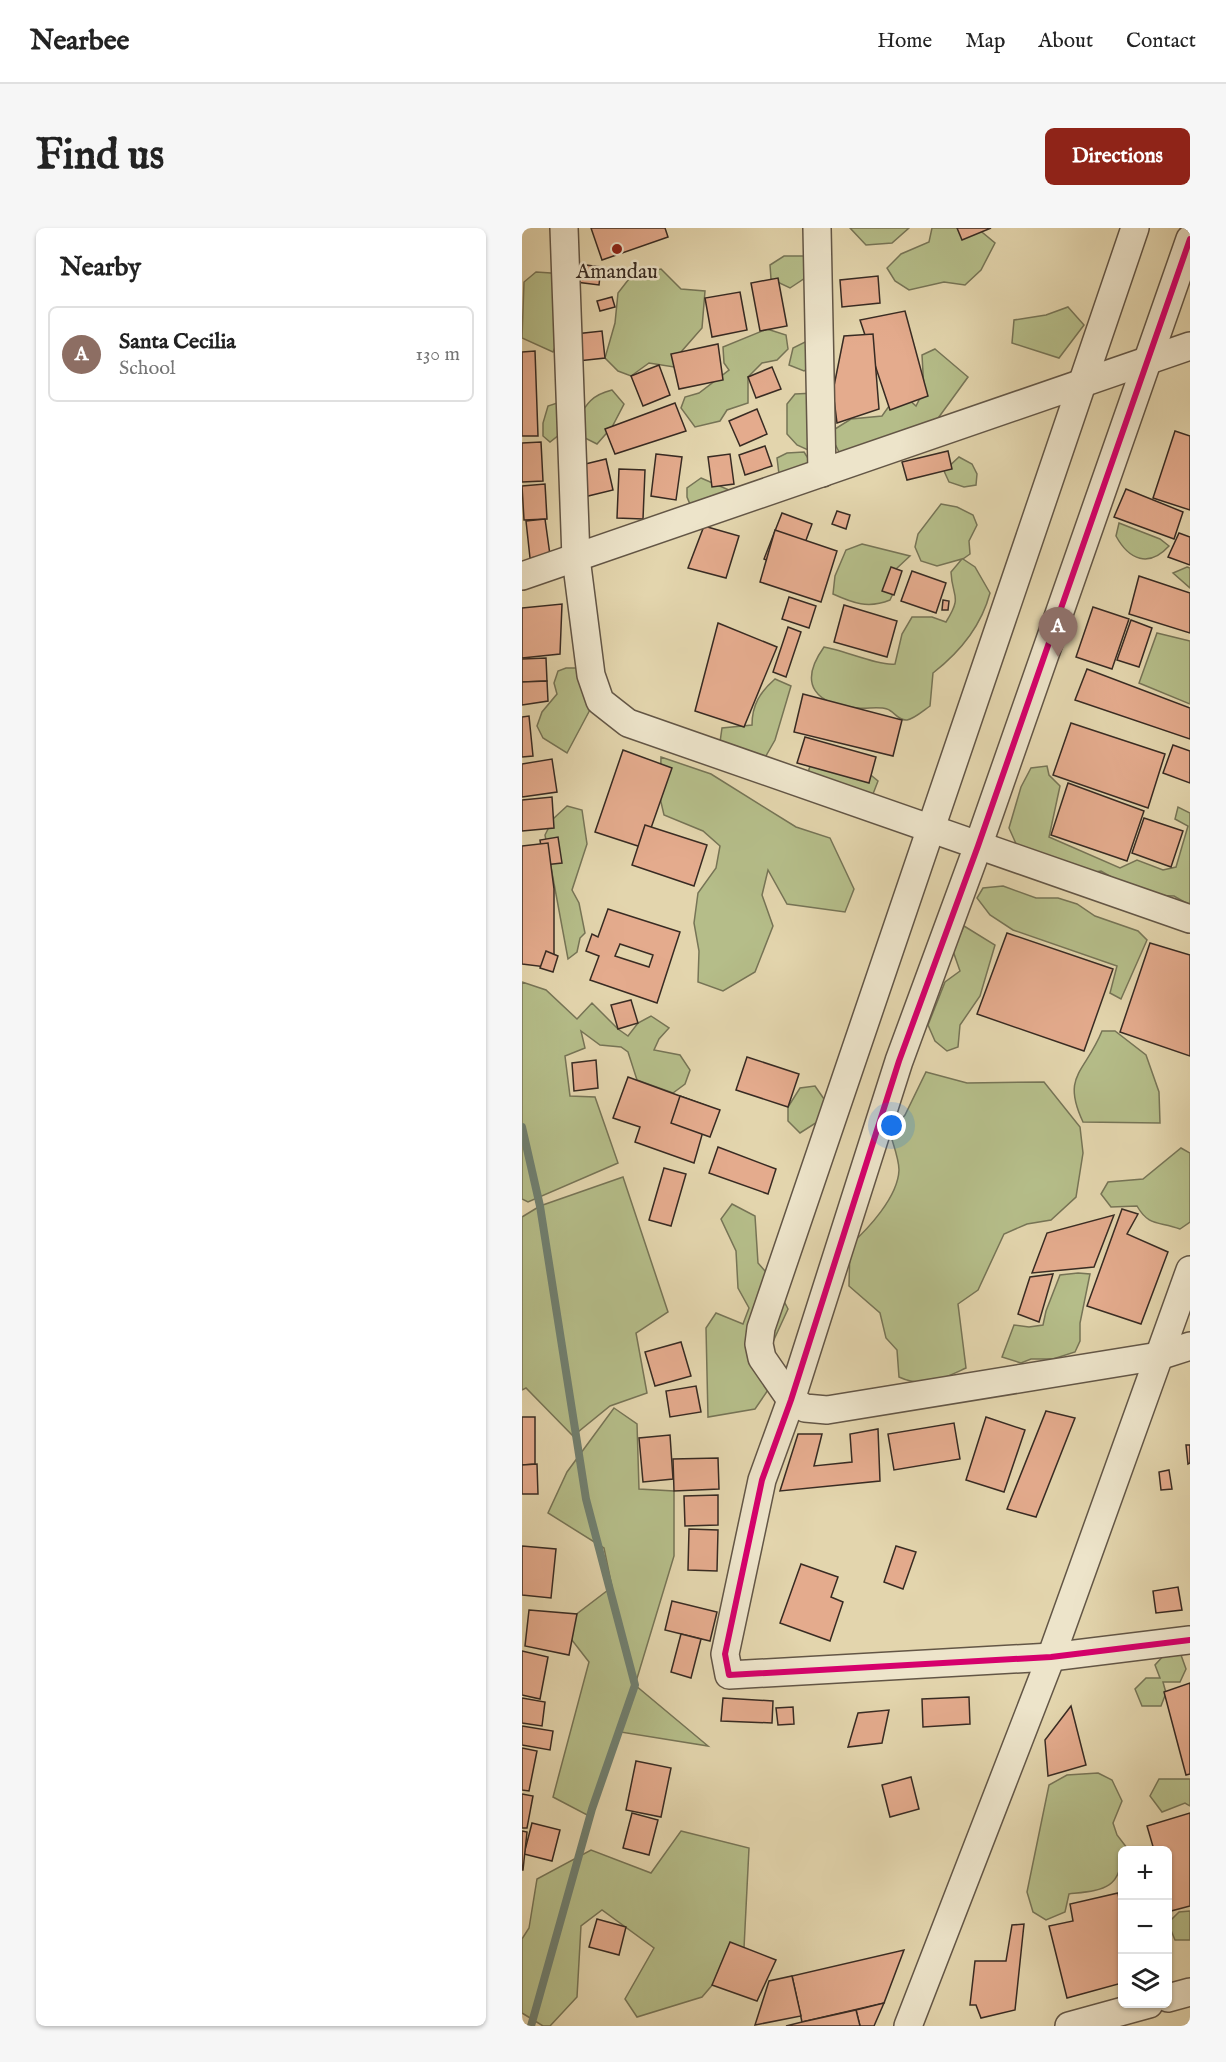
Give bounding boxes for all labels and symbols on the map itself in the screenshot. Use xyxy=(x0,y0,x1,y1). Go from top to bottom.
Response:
marker: Amandau xyxy=(610,242,624,256)
place label: Amandau xyxy=(575,259,658,286)
pin: A xyxy=(1038,608,1078,657)
your location xyxy=(877,1111,906,1140)

